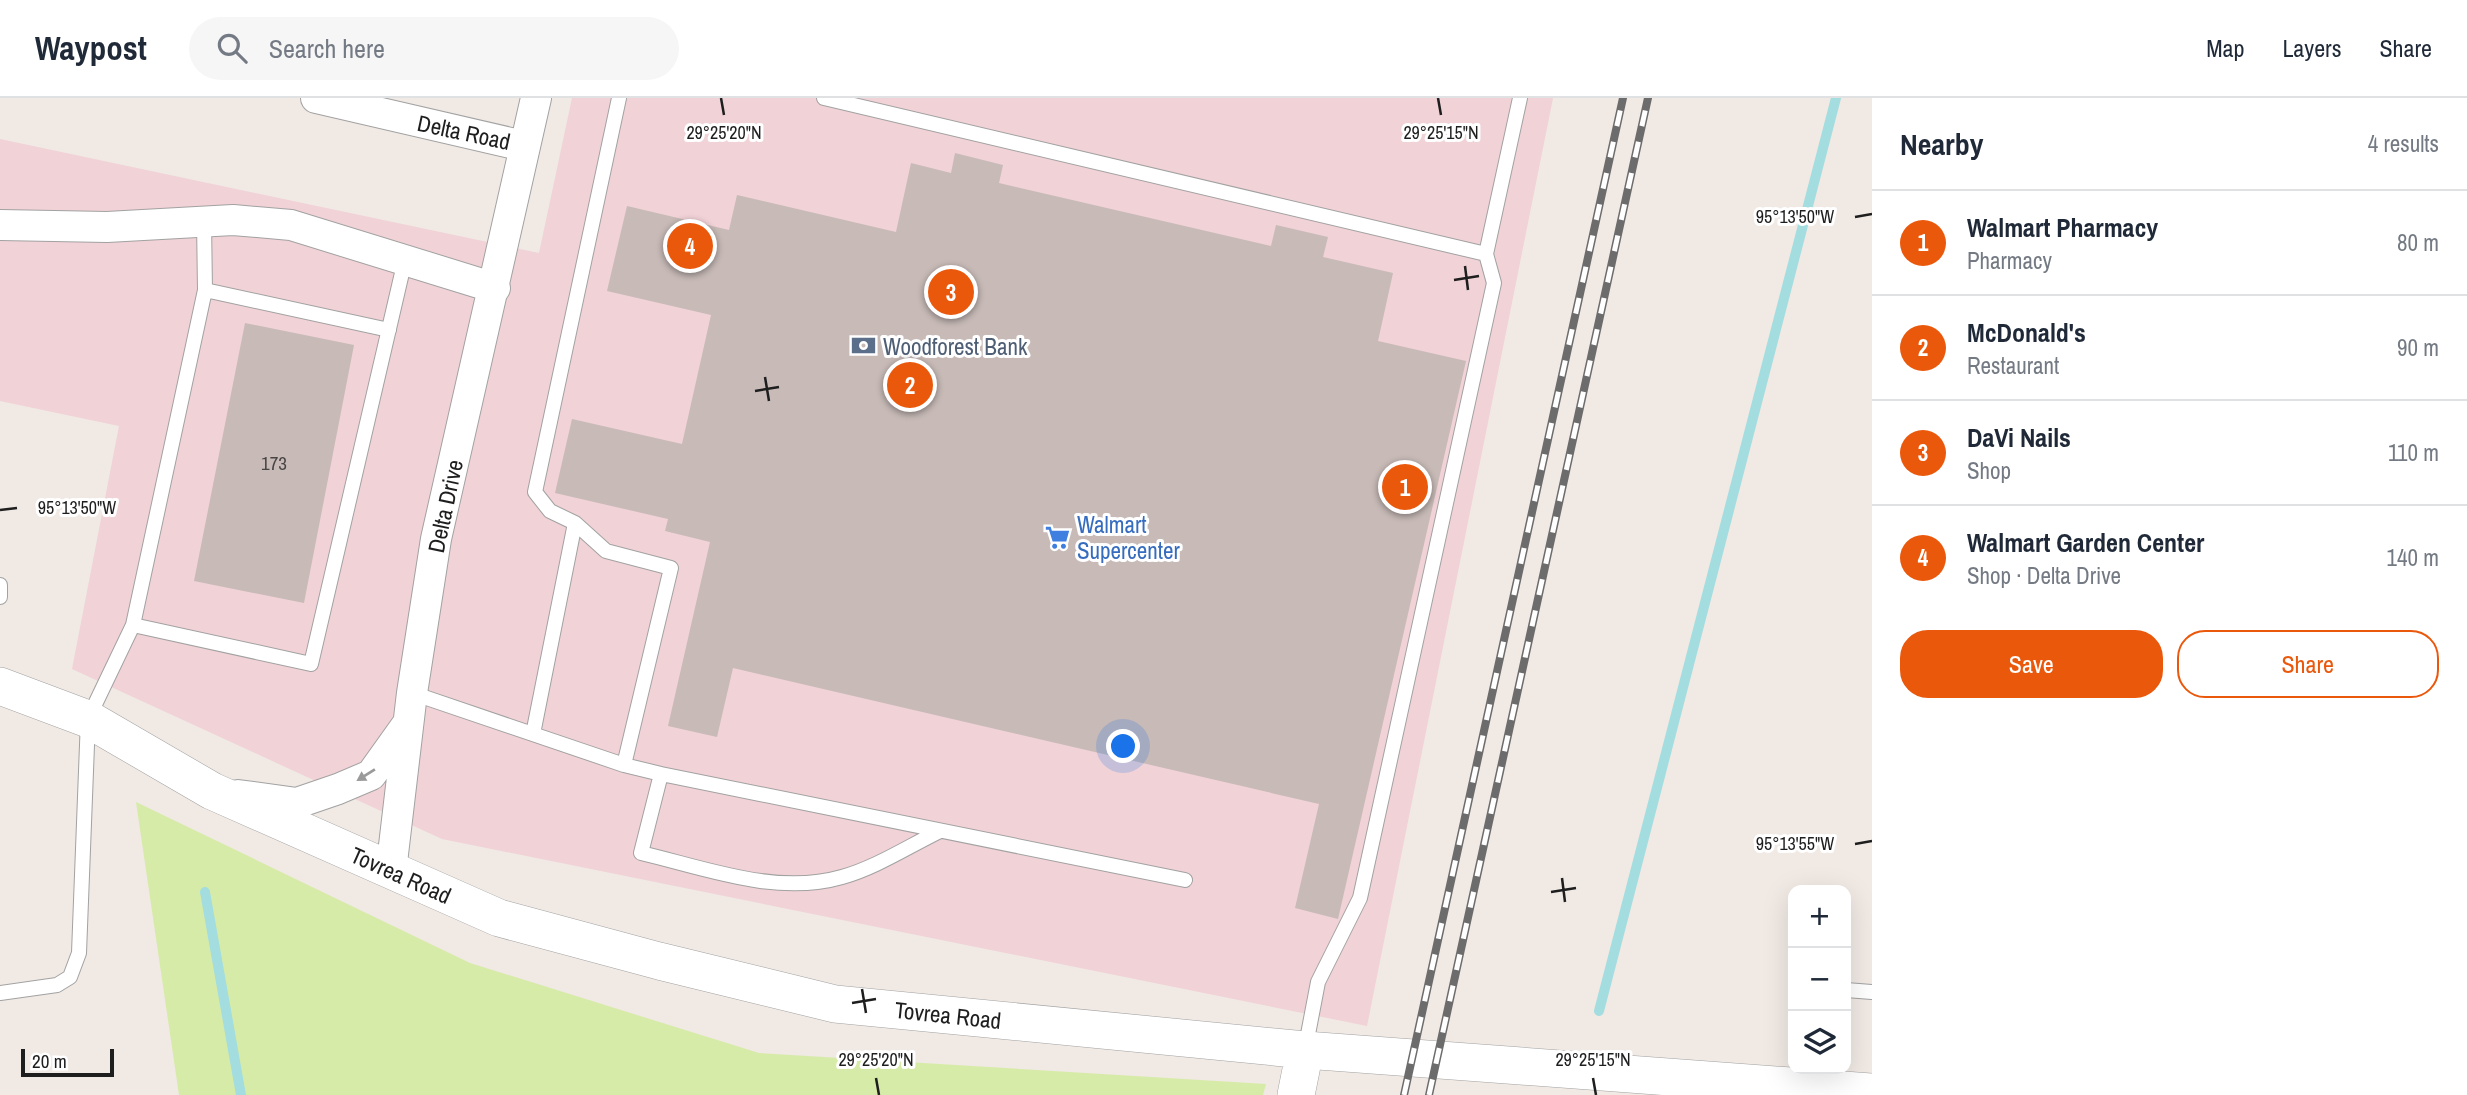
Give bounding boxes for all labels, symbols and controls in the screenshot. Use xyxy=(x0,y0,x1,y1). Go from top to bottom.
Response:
search box xyxy=(189,17,679,80)
text: Waypost xyxy=(35,26,147,70)
icon: search xyxy=(213,29,251,67)
text: Search here xyxy=(269,31,385,66)
text: Map xyxy=(2206,32,2244,64)
text: Layers xyxy=(2282,32,2341,64)
text: Share xyxy=(2379,32,2432,64)
street label: Delta Road xyxy=(415,107,513,157)
text: 29°25'20"N xyxy=(686,120,762,145)
text: 29°25'15"N xyxy=(1403,120,1479,145)
text: Nearby xyxy=(1900,124,1983,164)
text: 4 results xyxy=(2368,128,2439,159)
text: 95°13'50"W xyxy=(1756,204,1834,229)
text: Walmart Pharmacy xyxy=(1967,210,2158,245)
pin: 4 xyxy=(667,220,713,272)
text: 1 xyxy=(1918,227,1928,258)
text: 80 m xyxy=(2397,227,2439,258)
text: Pharmacy xyxy=(1967,245,2052,276)
pin: 3 xyxy=(928,266,974,318)
text: McDonald's xyxy=(1967,315,2086,350)
place label: Woodforest Bank xyxy=(883,331,1028,362)
bank icon: Woodforest Bank xyxy=(849,332,877,360)
text: 2 xyxy=(1918,332,1928,363)
text: 90 m xyxy=(2397,332,2439,363)
text: Restaurant xyxy=(1967,350,2059,381)
pin: 2 xyxy=(887,359,933,411)
text: DaVi Nails xyxy=(1967,420,2071,455)
text: 3 xyxy=(1918,437,1928,468)
text: 110 m xyxy=(2388,437,2439,468)
house number: 173 xyxy=(261,450,287,476)
text: Shop xyxy=(1967,455,2011,486)
street label: Delta Drive xyxy=(420,457,470,555)
pin: 1 xyxy=(1382,461,1428,513)
text: 95°13'50"W xyxy=(38,495,116,520)
place label: Walmart Supercenter xyxy=(1077,509,1180,566)
supermarket icon: Walmart Supercenter xyxy=(1043,523,1071,551)
text: Walmart Garden Center xyxy=(1967,525,2204,560)
text: 4 xyxy=(1918,542,1928,573)
text: 140 m xyxy=(2387,542,2439,573)
text: Shop · Delta Drive xyxy=(1967,560,2121,591)
button: Save xyxy=(1900,630,2163,698)
button: Share xyxy=(2177,630,2439,698)
your location xyxy=(1106,729,1140,763)
one-way arrow xyxy=(356,768,376,781)
text: 95°13'55"W xyxy=(1756,831,1834,856)
street label: Tovrea Road xyxy=(346,839,456,911)
map controls xyxy=(1788,885,1851,1074)
button: + xyxy=(1788,885,1851,948)
button: − xyxy=(1788,948,1851,1011)
street label: Tovrea Road xyxy=(893,994,1003,1036)
button: layers xyxy=(1788,1011,1851,1074)
scale bar xyxy=(21,1046,114,1078)
text: 29°25'20"N xyxy=(838,1047,914,1072)
text: 29°25'15"N xyxy=(1555,1047,1631,1072)
text: 20 m xyxy=(32,1048,67,1074)

